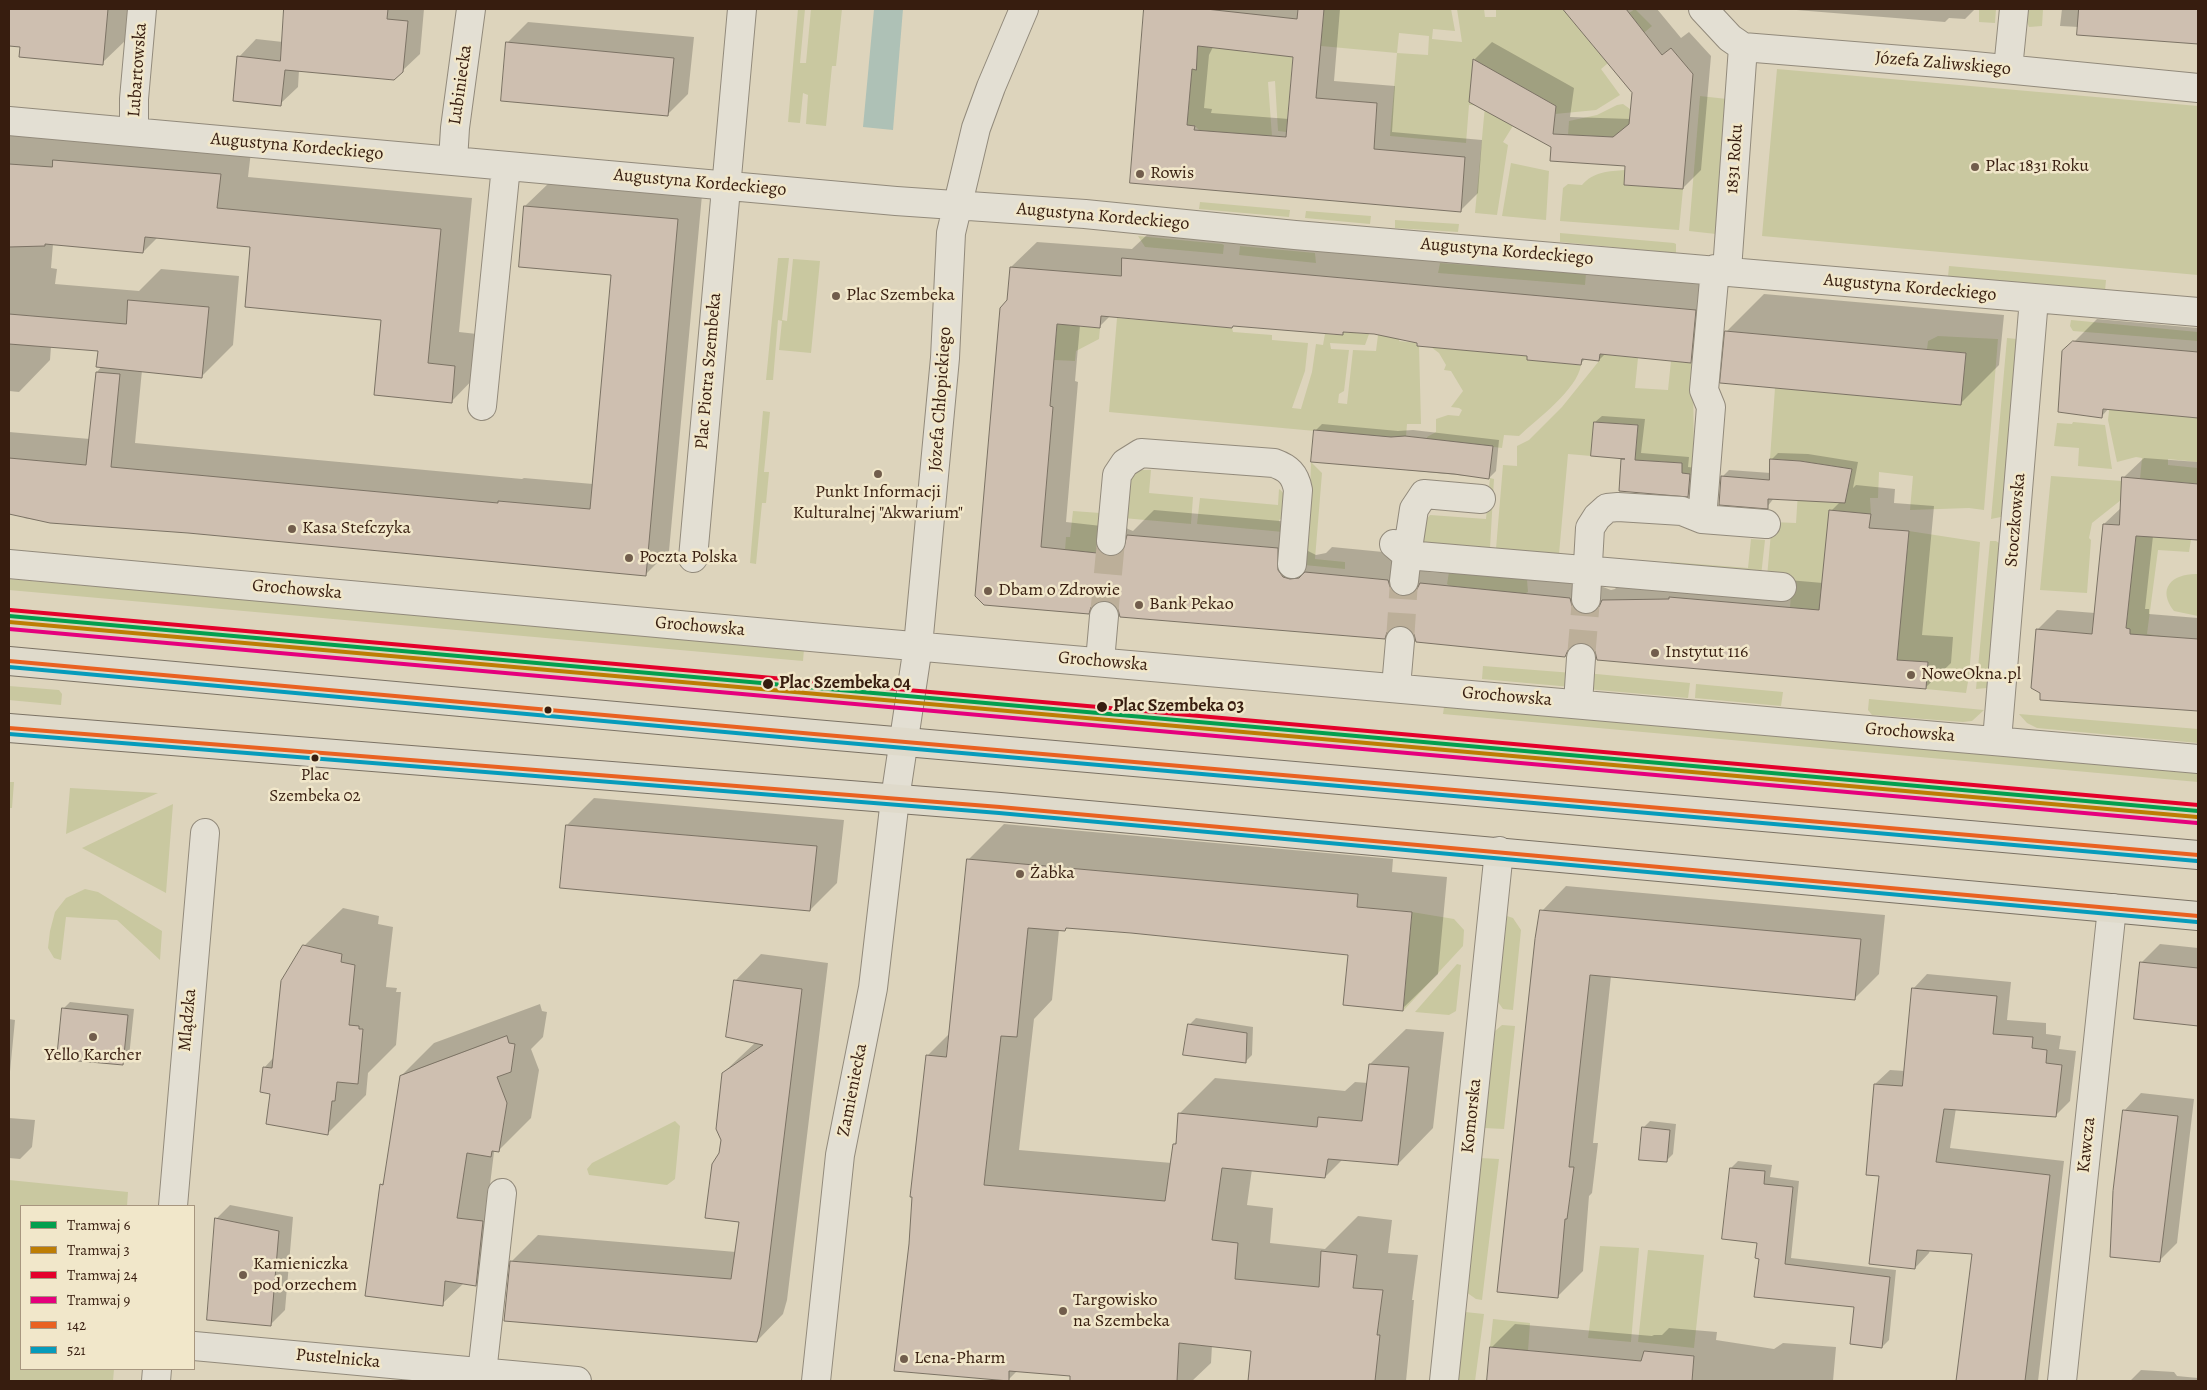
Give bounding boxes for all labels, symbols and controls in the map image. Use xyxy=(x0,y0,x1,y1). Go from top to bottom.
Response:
street label: Lubartowska xyxy=(124,22,152,118)
street label: Lubiniecka xyxy=(445,44,477,126)
street label: Józefa Zaliwskiego xyxy=(1874,47,2012,81)
street label: 1831 Roku xyxy=(1722,123,1748,195)
street label: Augustyna Kordeckiego xyxy=(210,129,384,165)
place label: Plac 1831 Roku xyxy=(1985,156,2089,178)
marker: Plac 1831 Roku xyxy=(1969,161,1981,173)
place label: Rowis xyxy=(1150,163,1194,185)
street label: Augustyna Kordeckiego xyxy=(613,165,787,201)
marker: Rowis xyxy=(1134,168,1146,180)
street label: Augustyna Kordeckiego xyxy=(1016,199,1190,235)
street label: Augustyna Kordeckiego xyxy=(1420,234,1594,270)
street label: Augustyna Kordeckiego xyxy=(1823,270,1997,306)
place label: Plac Szembeka xyxy=(846,285,955,307)
marker: Plac Szembeka xyxy=(830,290,842,302)
street label: Plac Piotra Szembeka xyxy=(691,292,727,450)
street label: Józefa Chłopickiego xyxy=(925,326,957,472)
marker: Punkt Informacji Kulturalnej "Akwarium" xyxy=(872,468,884,480)
street label: Stoczkowska xyxy=(2001,472,2031,568)
place label: Punkt Informacji Kulturalnej "Akwarium" xyxy=(793,482,963,524)
place label: Kasa Stefczyka xyxy=(302,518,411,540)
marker: Kasa Stefczyka xyxy=(286,523,298,535)
place label: Poczta Polska xyxy=(639,547,738,569)
marker: Poczta Polska xyxy=(623,552,635,564)
street label: Grochowska xyxy=(251,575,343,605)
place label: Dbam o Zdrowie xyxy=(998,580,1120,602)
marker: Dbam o Zdrowie xyxy=(982,585,994,597)
place label: Bank Pekao xyxy=(1149,594,1234,616)
marker: Bank Pekao xyxy=(1133,599,1145,611)
street label: Grochowska xyxy=(654,612,746,642)
place label: Instytut 116 xyxy=(1665,642,1748,664)
street label: Grochowska xyxy=(1057,647,1149,677)
marker: Instytut 116 xyxy=(1649,647,1661,659)
place label: NoweOkna.pl xyxy=(1921,664,2021,686)
marker: NoweOkna.pl xyxy=(1905,669,1917,681)
place label: Plac Szembeka 04 xyxy=(779,673,911,695)
marker: Plac Szembeka 04 xyxy=(761,677,775,691)
street label: Grochowska xyxy=(1461,682,1553,712)
place label: Plac Szembeka 03 xyxy=(1113,696,1244,718)
marker: Plac Szembeka 03 xyxy=(1095,700,1109,714)
unlabelled marker xyxy=(543,705,553,715)
street label: Grochowska xyxy=(1864,718,1956,748)
marker: Plac Szembeka 02 xyxy=(310,753,320,763)
place label: Plac Szembeka 02 xyxy=(269,766,361,806)
place label: Żabka xyxy=(1030,863,1075,885)
marker: Żabka xyxy=(1014,868,1026,880)
street label: Mlądzka xyxy=(174,988,202,1052)
marker: Yello Karcher xyxy=(87,1031,99,1043)
street label: Zamieniecka xyxy=(833,1042,873,1138)
place label: Yello Karcher xyxy=(45,1045,141,1067)
street label: Komorska xyxy=(1457,1078,1487,1154)
street label: Kawcza xyxy=(2073,1116,2101,1174)
legend xyxy=(20,1205,195,1370)
text: Tramwaj 6 xyxy=(67,1215,131,1235)
text: Tramwaj 3 xyxy=(67,1240,130,1260)
place label: Kamieniczka pod orzechem xyxy=(253,1254,357,1296)
text: Tramwaj 24 xyxy=(67,1265,138,1285)
marker: Kamieniczka pod orzechem xyxy=(237,1269,249,1281)
text: Tramwaj 9 xyxy=(67,1290,130,1310)
place label: Targowisko na Szembeka xyxy=(1073,1290,1170,1332)
marker: Targowisko na Szembeka xyxy=(1057,1305,1069,1317)
text: 142 xyxy=(67,1315,86,1335)
text: 521 xyxy=(67,1340,86,1360)
street label: Pustelnicka xyxy=(295,1345,381,1373)
place label: Lena-Pharm xyxy=(914,1348,1006,1370)
marker: Lena-Pharm xyxy=(898,1353,910,1365)

